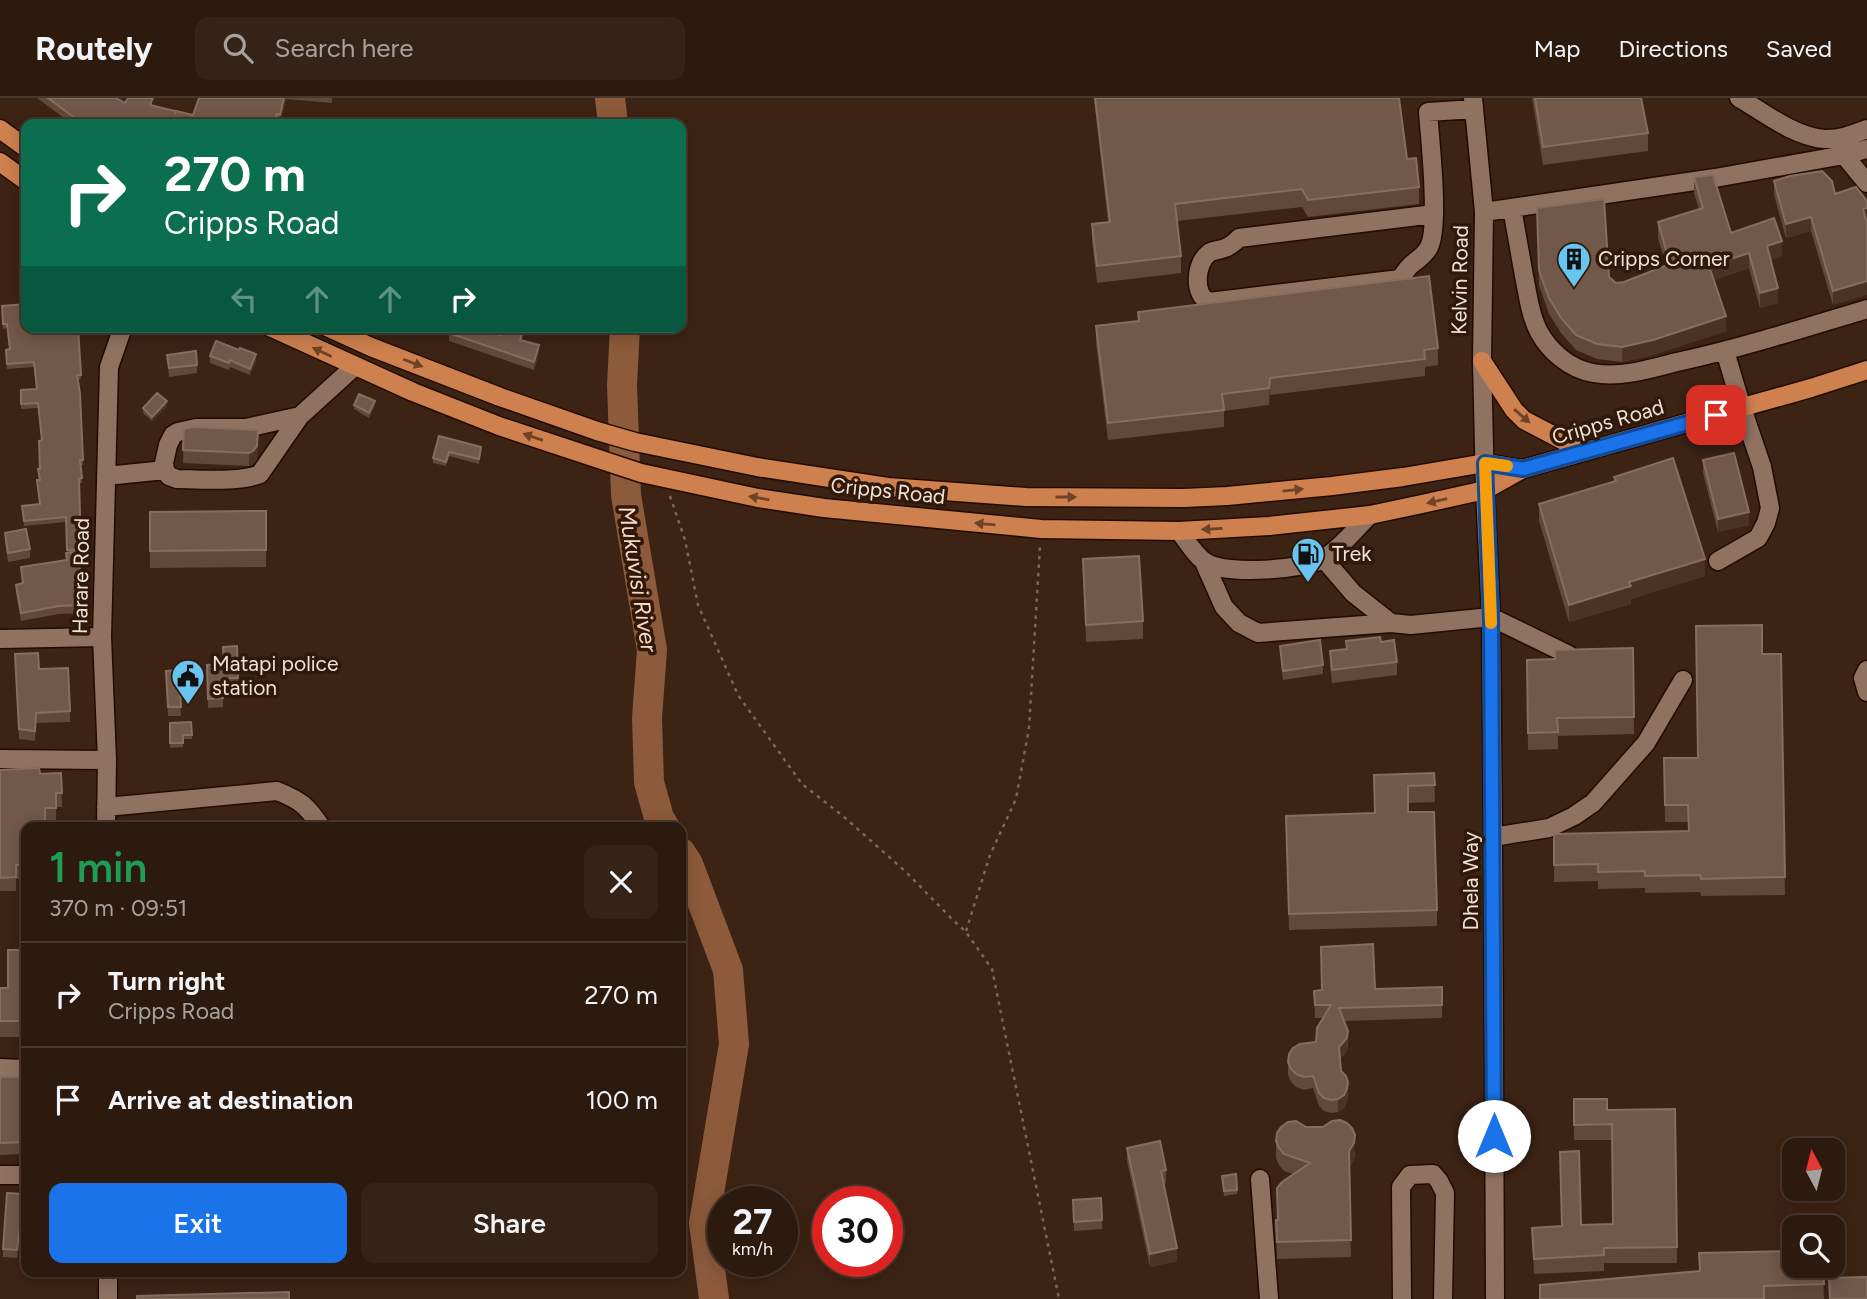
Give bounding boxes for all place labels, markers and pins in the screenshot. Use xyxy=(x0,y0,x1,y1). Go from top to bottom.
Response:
building icon: Cripps Corner xyxy=(1555,240,1593,289)
place label: Cripps Corner xyxy=(1598,246,1730,271)
pin xyxy=(1686,385,1746,445)
fuel station icon: Trek xyxy=(1289,535,1327,584)
place label: Trek xyxy=(1332,541,1372,566)
place label: Matapi police station xyxy=(212,651,338,700)
public building icon: Matapi police station xyxy=(169,657,207,706)

